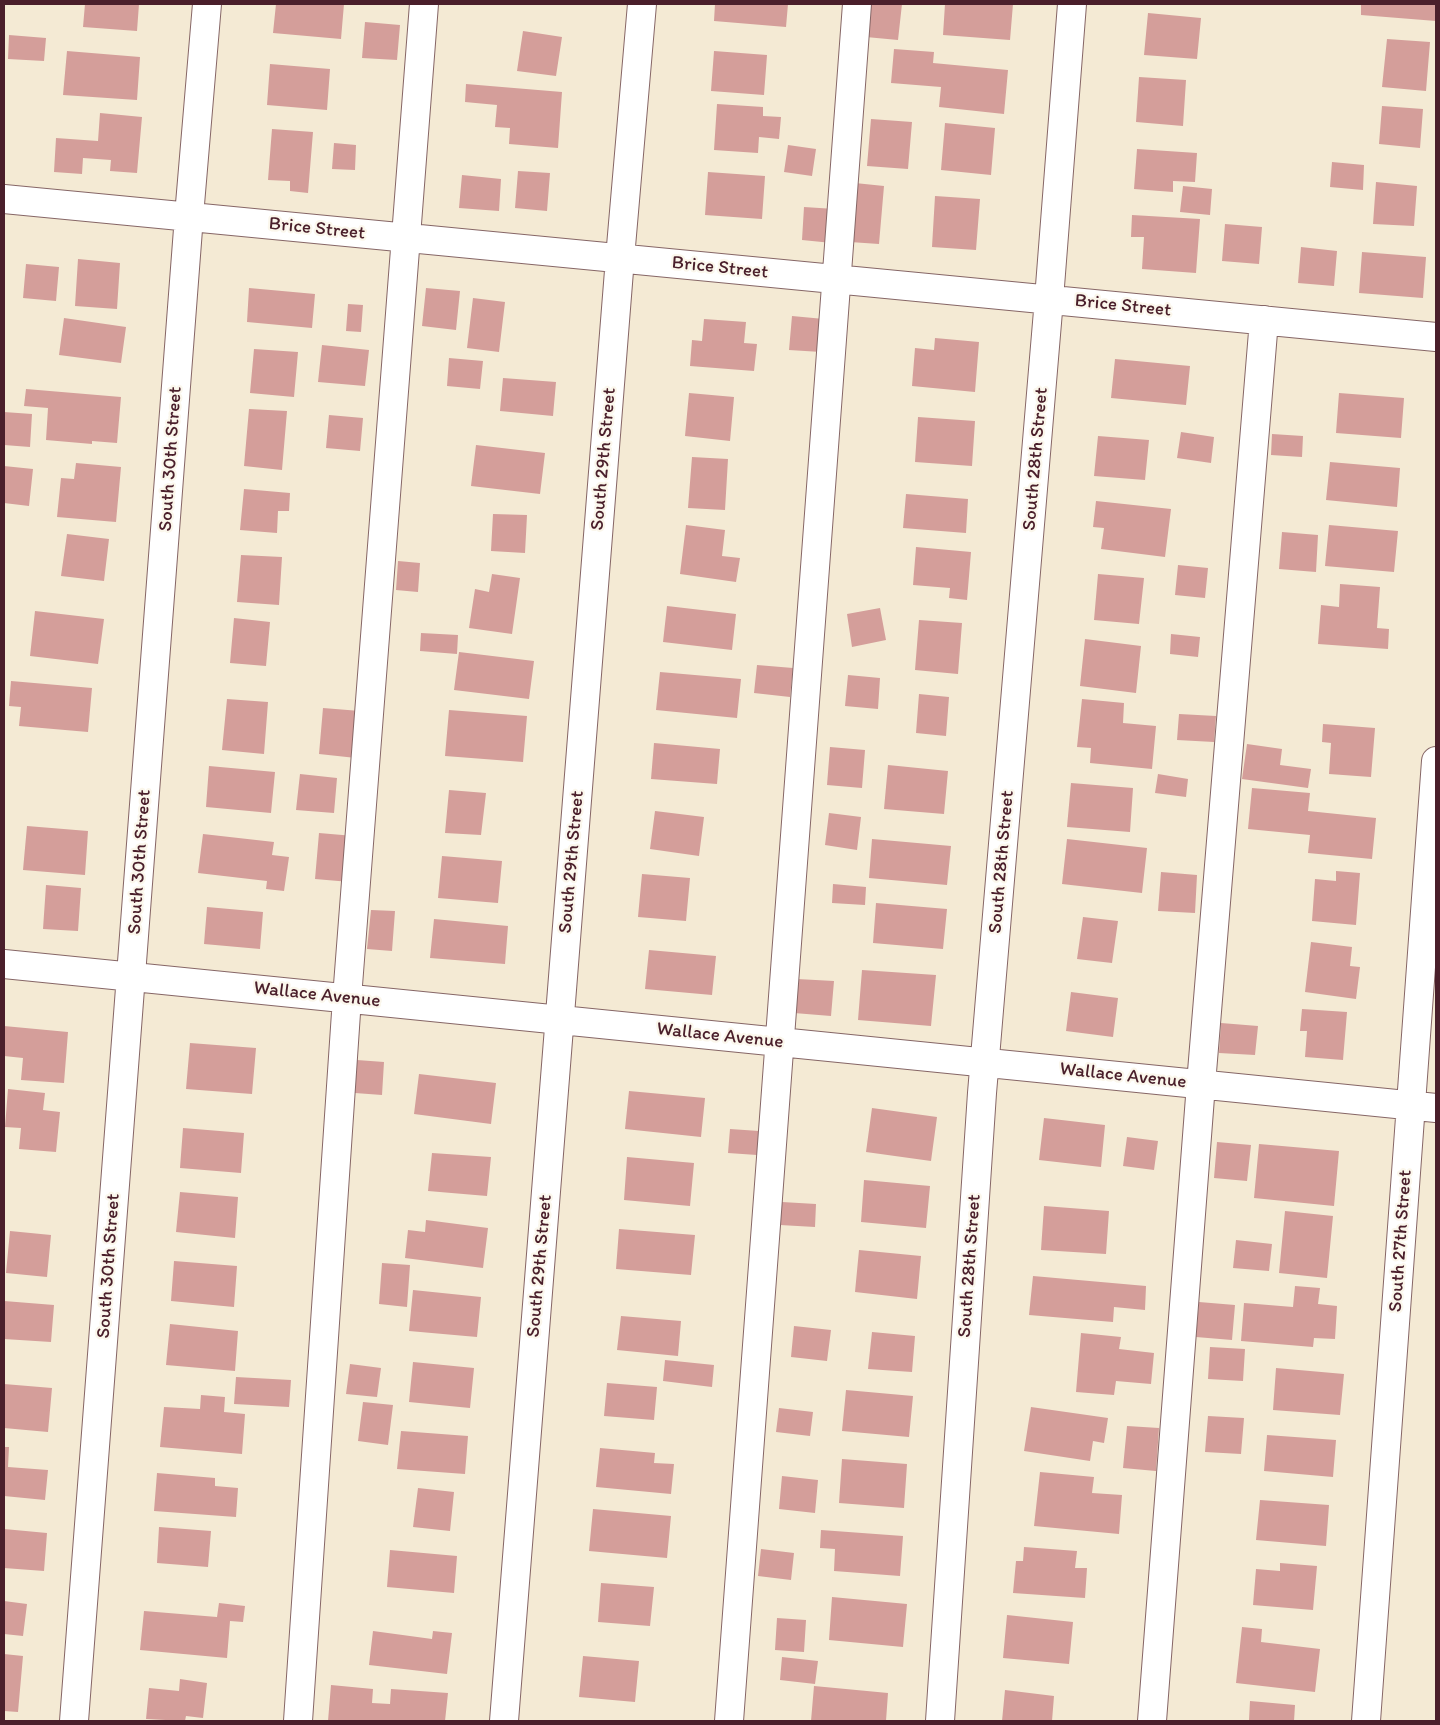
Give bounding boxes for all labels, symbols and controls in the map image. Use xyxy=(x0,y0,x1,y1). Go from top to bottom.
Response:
street label: Brice Street xyxy=(268,213,366,245)
street label: Brice Street xyxy=(671,252,769,284)
street label: Brice Street xyxy=(1074,290,1172,322)
street label: South 30th Street xyxy=(155,386,187,532)
street label: South 28th Street xyxy=(1018,386,1054,532)
street label: South 29th Street xyxy=(586,387,622,531)
street label: South 30th Street xyxy=(124,789,156,935)
street label: South 28th Street xyxy=(984,789,1020,935)
street label: South 29th Street xyxy=(554,790,590,934)
street label: Wallace Avenue xyxy=(252,977,382,1013)
street label: Wallace Avenue xyxy=(655,1018,785,1054)
street label: Wallace Avenue xyxy=(1058,1058,1188,1094)
street label: South 27th Street xyxy=(1385,1169,1417,1313)
street label: South 30th Street xyxy=(93,1193,125,1339)
street label: South 29th Street xyxy=(522,1194,558,1338)
street label: South 28th Street xyxy=(954,1194,986,1338)

